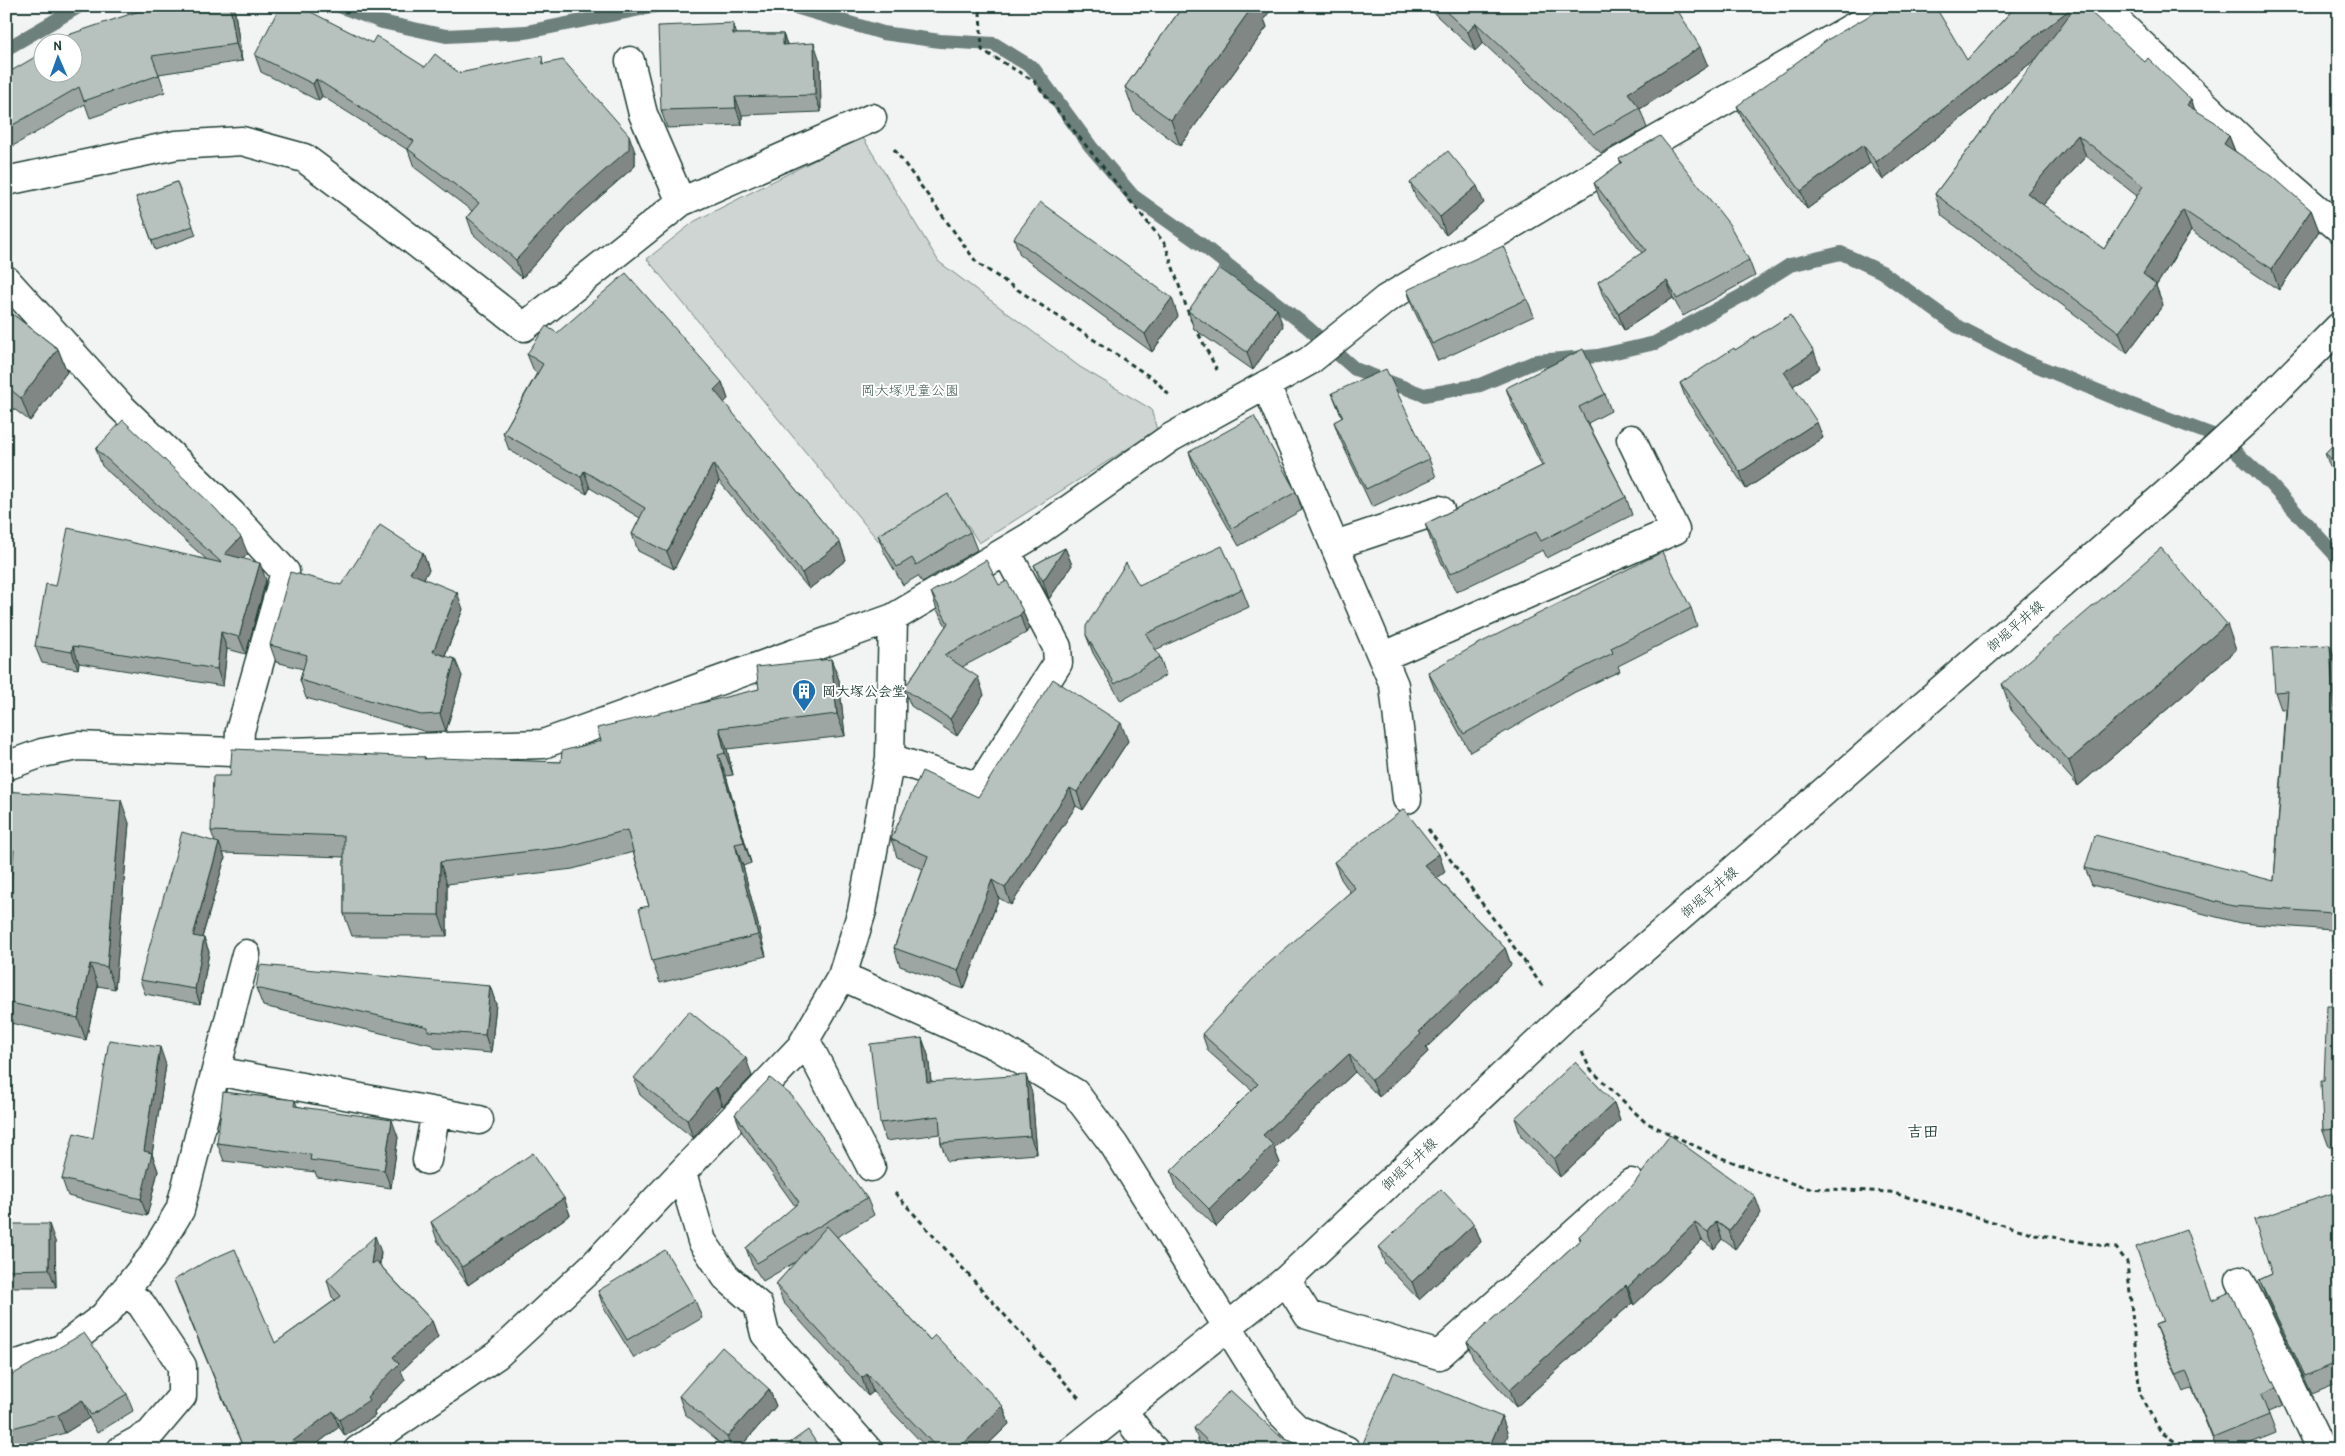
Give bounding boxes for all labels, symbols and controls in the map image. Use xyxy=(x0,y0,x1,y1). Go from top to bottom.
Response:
north arrow xyxy=(32,32,82,82)
text: N xyxy=(53,35,62,54)
park label: 岡大塚児童公園 xyxy=(861,380,959,399)
street label: 御堀平井線 xyxy=(1982,595,2047,656)
building icon: 岡大塚公会堂 xyxy=(791,678,817,712)
place label: 岡大塚公会堂 xyxy=(822,681,906,700)
street label: 御堀平井線 xyxy=(1676,861,1741,922)
district label: 吉田 xyxy=(1907,1120,1939,1142)
street label: 御堀平井線 xyxy=(1377,1133,1441,1194)

